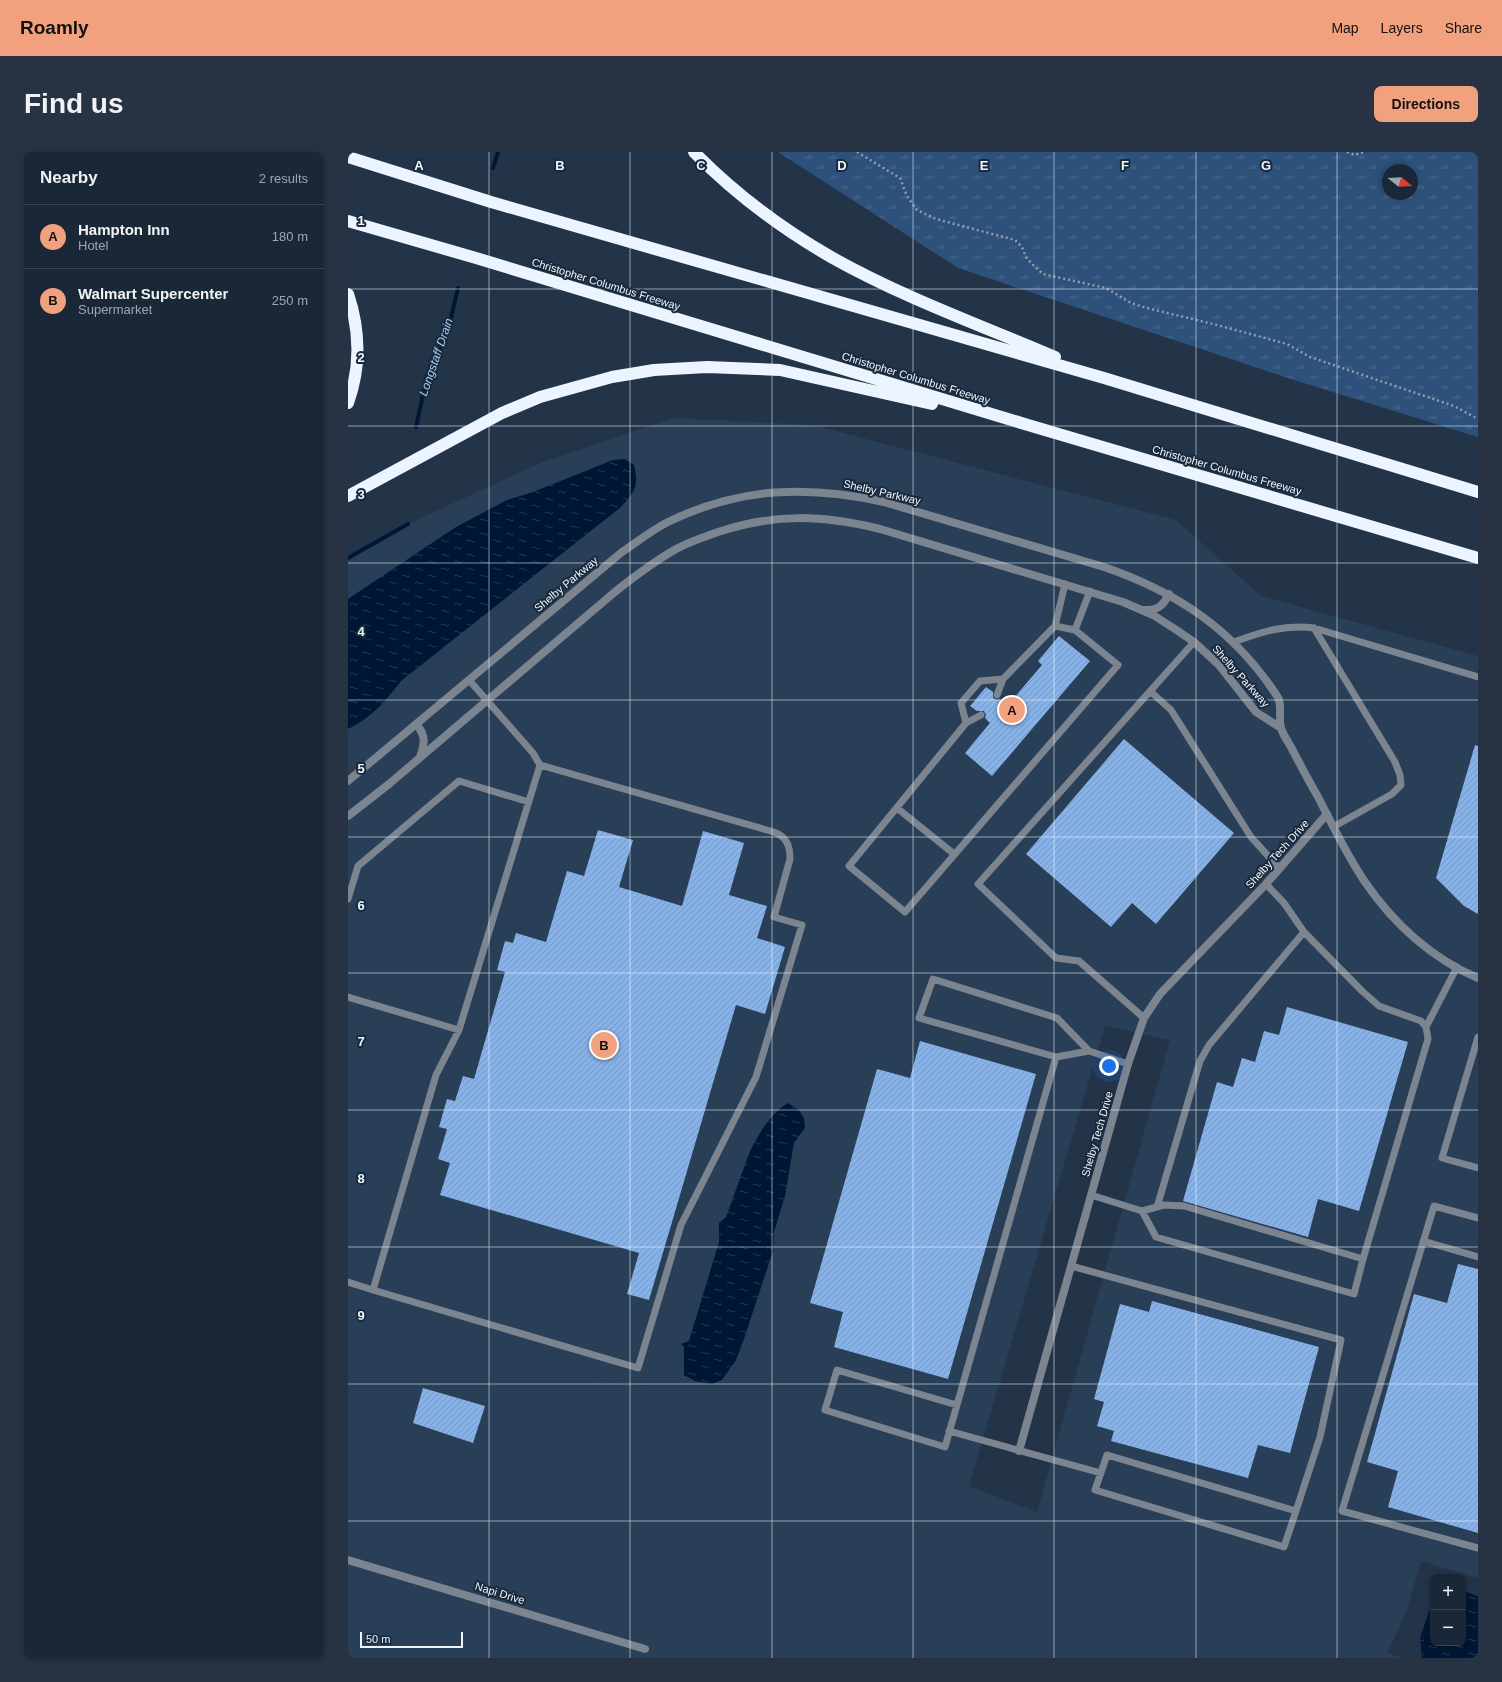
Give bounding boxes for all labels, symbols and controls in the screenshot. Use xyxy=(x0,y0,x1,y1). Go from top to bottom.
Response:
text: Roamly xyxy=(20,17,89,38)
text: Map xyxy=(1331,20,1359,36)
text: Layers xyxy=(1381,20,1423,36)
text: Share xyxy=(1445,20,1482,36)
button: Directions xyxy=(1374,86,1478,122)
text: Find us xyxy=(24,88,124,119)
text: A xyxy=(414,158,424,173)
text: B xyxy=(555,158,565,173)
text: C xyxy=(696,158,706,173)
text: D xyxy=(837,158,847,173)
text: E xyxy=(980,158,989,173)
text: F xyxy=(1121,158,1129,173)
text: G xyxy=(1261,158,1271,173)
north arrow xyxy=(1382,164,1418,200)
text: Nearby xyxy=(40,168,98,187)
text: 2 results xyxy=(259,171,308,186)
text: 1 xyxy=(357,213,365,228)
text: Hampton Inn xyxy=(78,221,170,238)
text: A xyxy=(48,229,58,244)
text: 180 m xyxy=(272,229,308,244)
text: Hotel xyxy=(78,238,108,253)
street label: Christopher Columbus Freeway xyxy=(530,256,682,312)
text: Walmart Supercenter xyxy=(78,285,228,302)
text: B xyxy=(48,293,58,308)
text: 250 m xyxy=(272,293,308,308)
text: Supermarket xyxy=(78,302,152,317)
water label: Longstaff Drain xyxy=(416,316,456,398)
text: 2 xyxy=(357,350,365,365)
street label: Christopher Columbus Freeway xyxy=(840,350,992,406)
street label: Christopher Columbus Freeway xyxy=(1151,443,1303,497)
street label: Shelby Parkway xyxy=(842,477,922,507)
text: 3 xyxy=(357,487,365,502)
street label: Shelby Parkway xyxy=(532,554,600,614)
text: 4 xyxy=(357,624,365,639)
street label: Shelby Parkway xyxy=(1210,643,1272,710)
pin: A xyxy=(999,695,1025,725)
text: 5 xyxy=(357,761,365,776)
street label: Shelby Tech Drive xyxy=(1243,817,1311,891)
text: 6 xyxy=(357,898,365,913)
pin: B xyxy=(591,1030,617,1060)
text: 7 xyxy=(357,1034,365,1049)
your location xyxy=(1099,1056,1119,1076)
street label: Shelby Tech Drive xyxy=(1079,1090,1115,1178)
text: 8 xyxy=(357,1171,365,1186)
text: 9 xyxy=(357,1308,365,1323)
map controls xyxy=(1430,1574,1466,1646)
button: + xyxy=(1430,1574,1466,1610)
street label: Napi Drive xyxy=(474,1580,526,1606)
button: − xyxy=(1430,1610,1466,1646)
scale bar xyxy=(360,1630,463,1649)
text: 50 m xyxy=(366,1633,390,1645)

